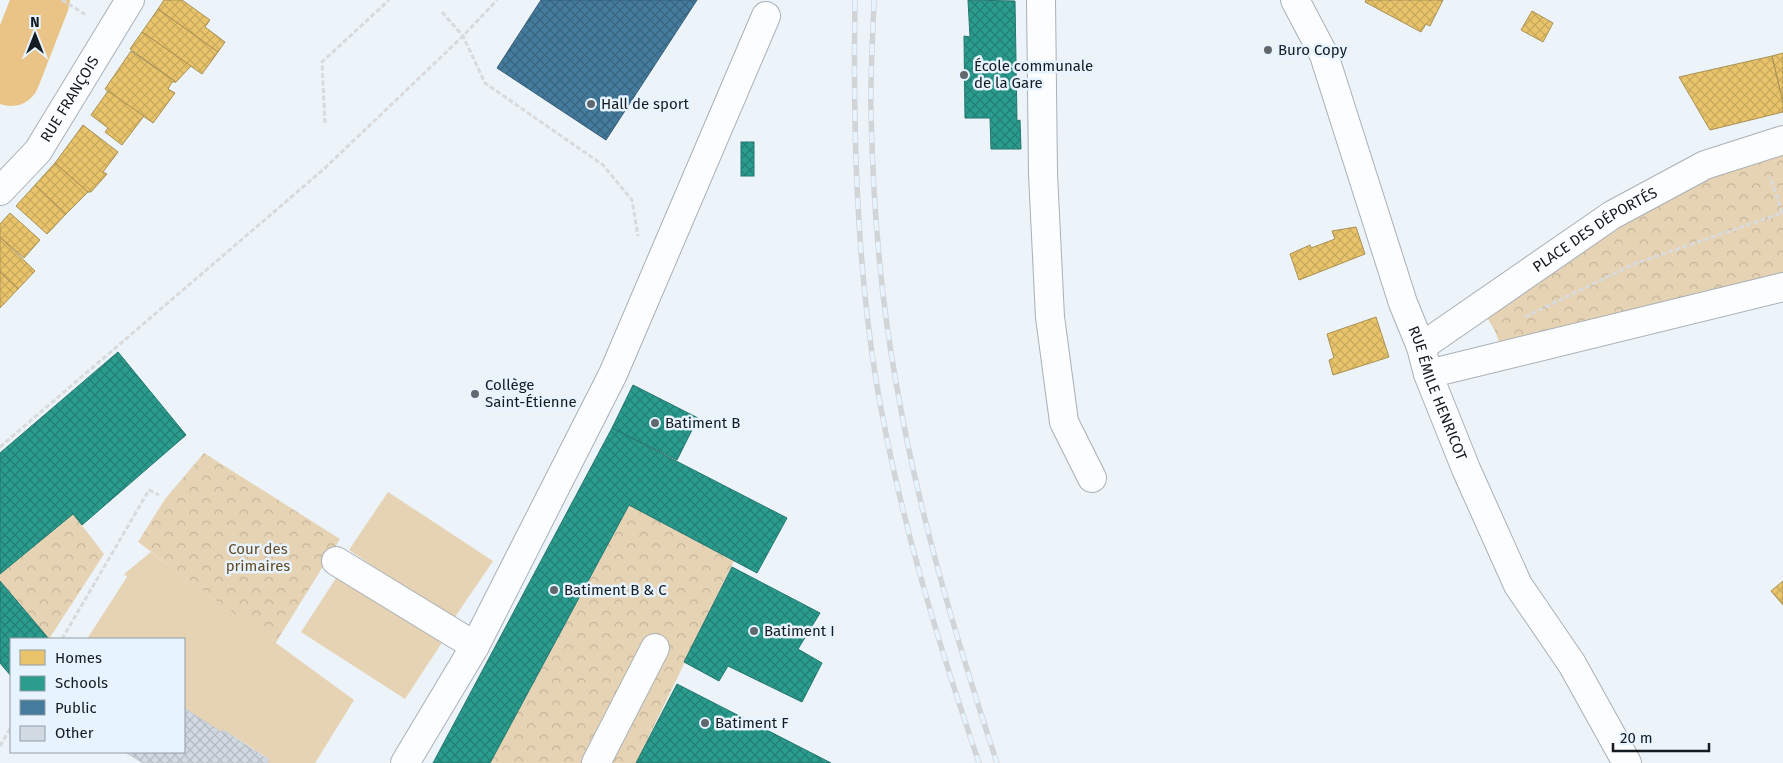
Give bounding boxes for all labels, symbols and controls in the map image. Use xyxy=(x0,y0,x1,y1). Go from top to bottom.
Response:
north arrow xyxy=(10,10,60,60)
text: N xyxy=(30,14,40,31)
place label: Buro Copy xyxy=(1278,41,1348,59)
marker: Buro Copy xyxy=(1262,44,1274,56)
street label: RUE FRANÇOIS xyxy=(37,53,103,145)
place label: École communale de la Gare xyxy=(974,57,1093,92)
marker: École communale de la Gare xyxy=(958,69,970,81)
place label: Hall de sport xyxy=(601,95,690,113)
marker: Hall de sport xyxy=(585,98,597,110)
street label: PLACE DES DÉPORTÉS xyxy=(1529,183,1660,276)
street label: RUE ÉMILE HENRICOT xyxy=(1404,323,1471,463)
place label: Collège Saint-Étienne xyxy=(485,376,577,411)
marker: Collège Saint-Étienne xyxy=(469,388,481,400)
place label: Batiment B xyxy=(665,414,740,432)
marker: Batiment B xyxy=(649,417,661,429)
park label: Cour des primaires xyxy=(226,540,290,575)
place label: Batiment B & C xyxy=(564,581,667,599)
marker: Batiment B & C xyxy=(548,584,560,596)
place label: Batiment I xyxy=(764,622,835,640)
marker: Batiment I xyxy=(748,625,760,637)
legend xyxy=(10,638,185,753)
text: Homes xyxy=(55,649,102,667)
text: Schools xyxy=(55,674,108,692)
text: Public xyxy=(55,699,97,717)
place label: Batiment F xyxy=(715,714,789,732)
marker: Batiment F xyxy=(699,717,711,729)
scale bar xyxy=(1613,720,1709,752)
text: Other xyxy=(55,724,94,742)
text: 20 m xyxy=(1620,729,1653,747)

